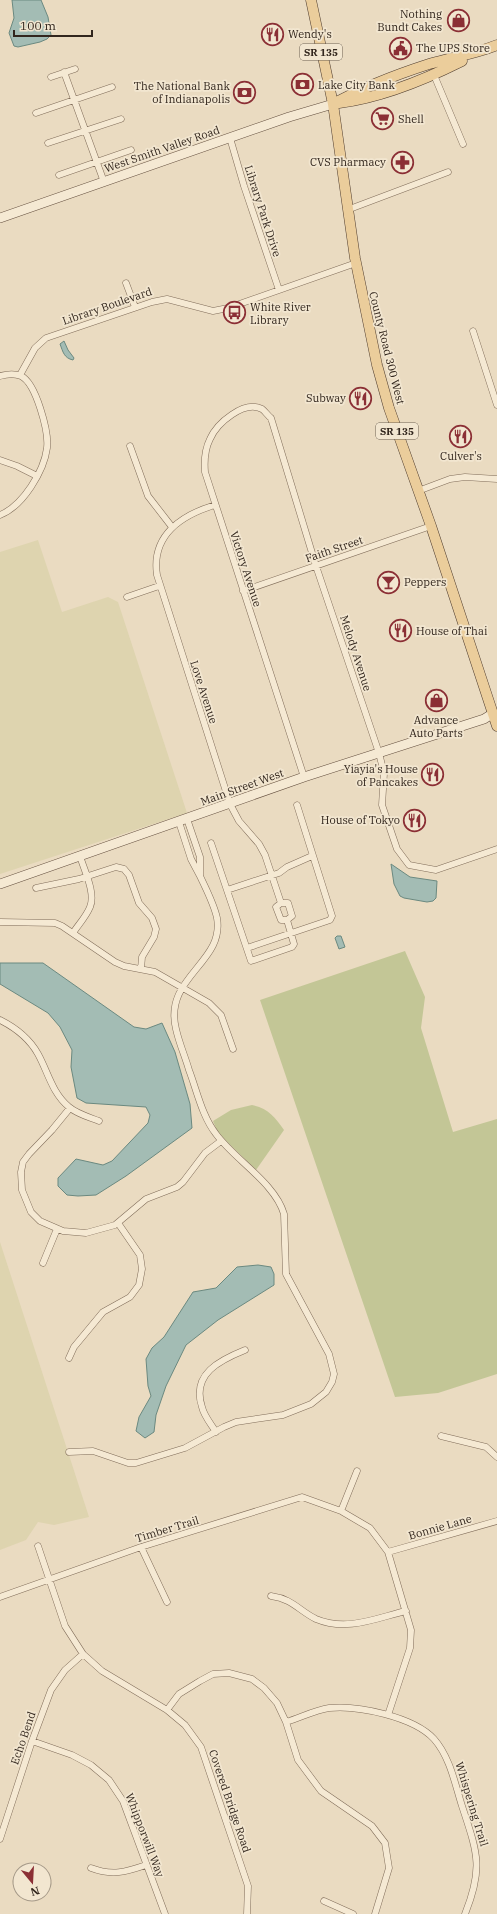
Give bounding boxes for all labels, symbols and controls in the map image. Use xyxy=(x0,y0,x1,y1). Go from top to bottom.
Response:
place label: Nothing Bundt Cakes xyxy=(377,7,442,34)
shop icon: Nothing Bundt Cakes xyxy=(445,7,471,33)
scale bar xyxy=(14,12,92,38)
text: 100 m xyxy=(20,18,56,33)
restaurant icon: Wendy's xyxy=(260,21,286,47)
place label: Wendy's xyxy=(288,27,332,41)
public building icon: The UPS Store xyxy=(387,35,413,61)
place label: The UPS Store xyxy=(416,41,490,55)
road number: SR 135 xyxy=(300,44,342,60)
bank icon: Lake City Bank xyxy=(289,72,315,98)
place label: Lake City Bank xyxy=(318,78,396,92)
place label: The National Bank of Indianapolis xyxy=(134,79,231,106)
bank icon: The National Bank of Indianapolis xyxy=(232,79,258,105)
supermarket icon: Shell xyxy=(370,106,396,132)
place label: Shell xyxy=(398,112,424,126)
street label: West Smith Valley Road xyxy=(102,123,222,175)
pharmacy icon: CVS Pharmacy xyxy=(389,149,415,175)
place label: CVS Pharmacy xyxy=(310,155,386,169)
street label: Library Park Drive xyxy=(242,163,284,259)
street label: Library Boulevard xyxy=(60,284,154,328)
street label: County Road 300 West xyxy=(366,290,408,406)
bus stop icon: White River Library xyxy=(221,300,247,326)
place label: White River Library xyxy=(250,300,311,327)
restaurant icon: Subway xyxy=(348,385,374,411)
place label: Subway xyxy=(306,391,346,405)
road number: SR 135 xyxy=(376,423,418,439)
restaurant icon: Culver's xyxy=(448,423,474,449)
place label: Culver's xyxy=(440,449,482,463)
street label: Victory Avenue xyxy=(227,529,265,609)
street label: Faith Street xyxy=(303,533,365,565)
bar icon: Peppers xyxy=(375,569,401,595)
place label: Peppers xyxy=(404,575,446,589)
street label: Melody Avenue xyxy=(337,613,375,693)
restaurant icon: House of Thai xyxy=(388,618,414,644)
place label: House of Thai xyxy=(416,624,488,638)
street label: Love Avenue xyxy=(187,659,221,725)
shop icon: Advance Auto Parts xyxy=(423,687,449,713)
place label: Advance Auto Parts xyxy=(409,713,463,740)
place label: Yiayia's House of Pancakes xyxy=(344,762,418,789)
restaurant icon: Yiayia's House of Pancakes xyxy=(420,762,446,788)
street label: Main Street West xyxy=(199,765,286,809)
restaurant icon: House of Tokyo xyxy=(402,807,428,833)
place label: House of Tokyo xyxy=(321,813,400,827)
street label: Bonnie Lane xyxy=(407,1511,473,1543)
street label: Timber Trail xyxy=(133,1513,201,1545)
street label: Echo Bend xyxy=(7,1709,39,1766)
street label: Covered Bridge Road xyxy=(206,1748,254,1855)
street label: Whispering Trail xyxy=(452,1760,492,1848)
street label: Whipporwill Way xyxy=(123,1791,168,1879)
north arrow xyxy=(12,1862,52,1902)
text: N xyxy=(29,1884,41,1900)

